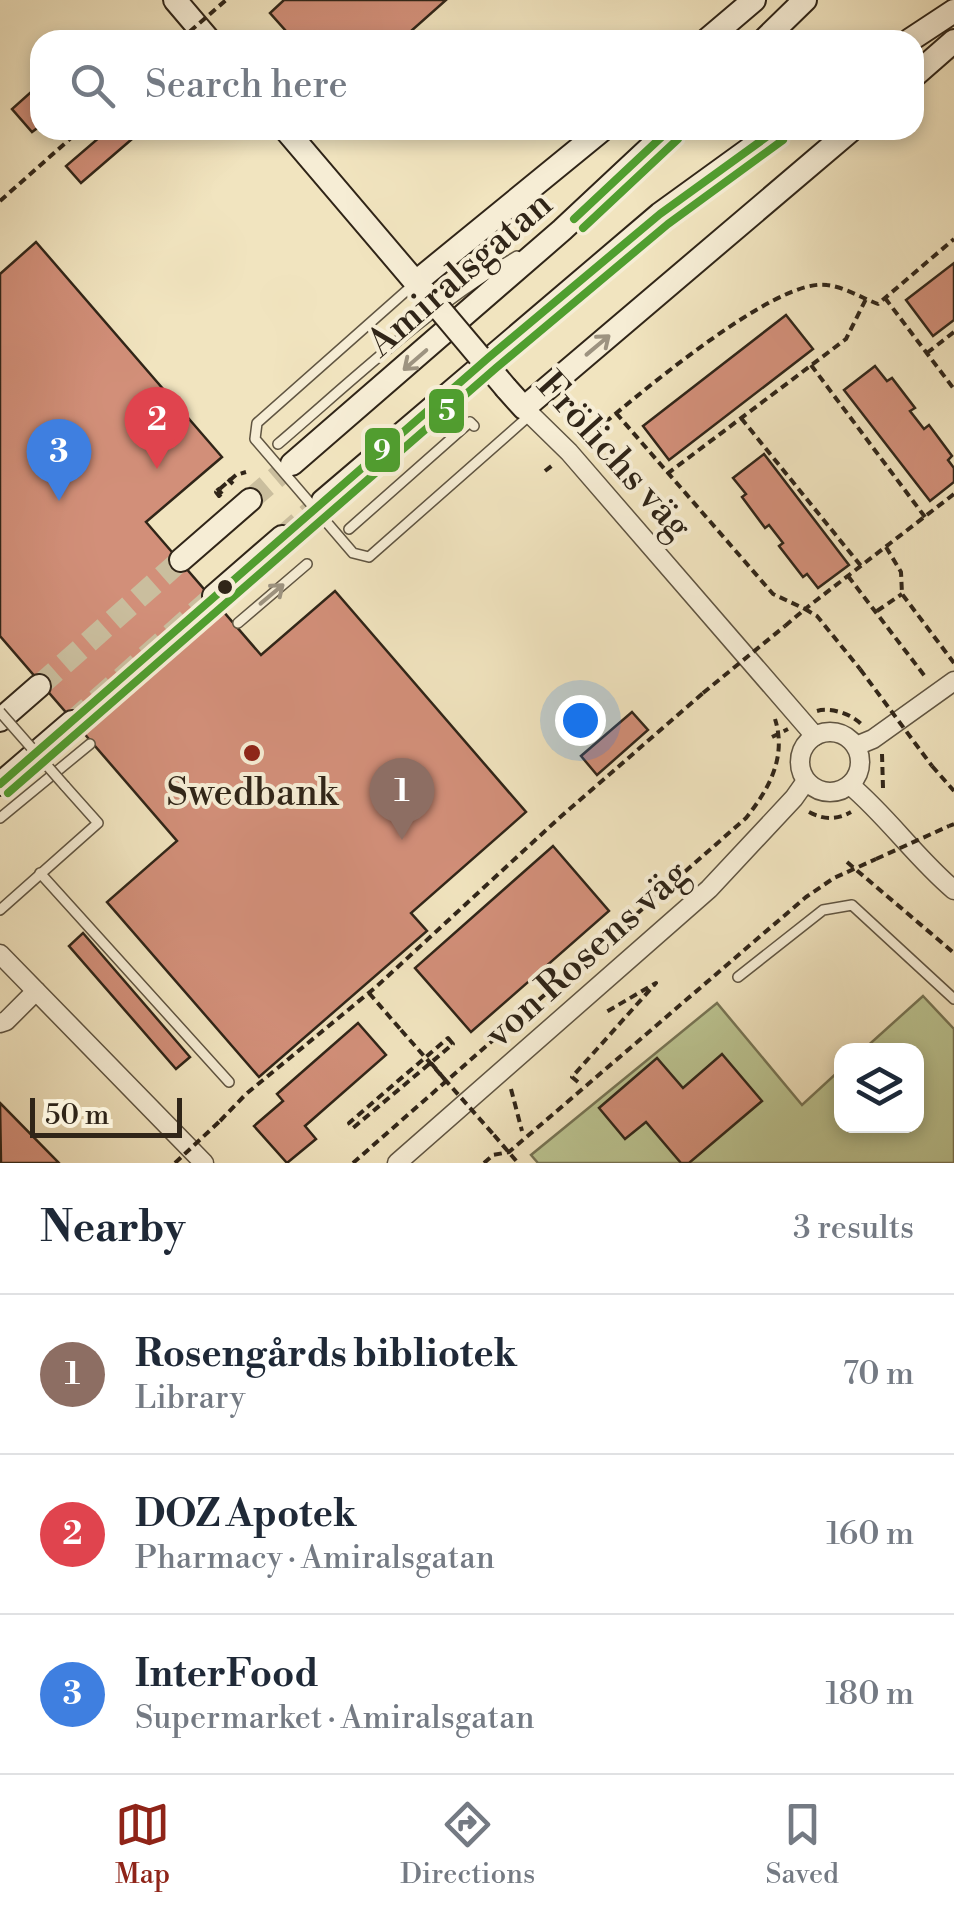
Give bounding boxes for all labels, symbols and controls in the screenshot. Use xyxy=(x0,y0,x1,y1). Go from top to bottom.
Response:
search box xyxy=(30,30,924,140)
icon: search xyxy=(65,58,120,113)
text: Search here xyxy=(145,62,348,109)
street label: Amiralsgatan xyxy=(357,181,562,368)
one-way arrow xyxy=(585,334,610,357)
one-way arrow xyxy=(402,348,428,370)
street label: Frölichs väg xyxy=(526,362,702,550)
pin: 2 xyxy=(124,386,190,469)
line badge: 5 xyxy=(427,387,466,435)
text: 5 xyxy=(438,394,456,429)
pin: 3 xyxy=(27,418,92,501)
line badge: 9 xyxy=(363,426,402,474)
text: 9 xyxy=(373,434,391,469)
unlabelled marker xyxy=(215,577,235,597)
one-way arrow xyxy=(259,583,285,605)
your location xyxy=(555,695,606,746)
marker: Swedbank xyxy=(241,742,263,764)
pin: 1 xyxy=(370,758,434,840)
place label: Swedbank xyxy=(166,770,340,817)
street label: von Rosens väg xyxy=(475,850,699,1058)
map controls xyxy=(834,1043,924,1133)
button: layers xyxy=(834,1043,924,1133)
scale bar xyxy=(30,1093,182,1138)
text: 50 m xyxy=(45,1098,109,1133)
text: Nearby xyxy=(40,1202,185,1255)
text: 3 results xyxy=(793,1208,914,1248)
text: Rosengårds bibliotek xyxy=(135,1331,517,1378)
text: 1 xyxy=(65,1354,80,1394)
text: 70 m xyxy=(843,1354,914,1394)
text: Library xyxy=(135,1378,245,1418)
text: DOZ Apotek xyxy=(135,1491,356,1538)
text: 2 xyxy=(62,1514,83,1554)
text: 160 m xyxy=(826,1514,914,1554)
text: Pharmacy · Amiralsgatan xyxy=(135,1538,495,1578)
text: InterFood xyxy=(135,1651,318,1698)
text: 3 xyxy=(63,1674,82,1714)
text: 180 m xyxy=(825,1674,914,1714)
text: Supermarket · Amiralsgatan xyxy=(135,1698,535,1738)
tab: Map xyxy=(115,1797,170,1892)
tab: Directions xyxy=(400,1797,535,1892)
tab: Saved xyxy=(765,1797,839,1892)

